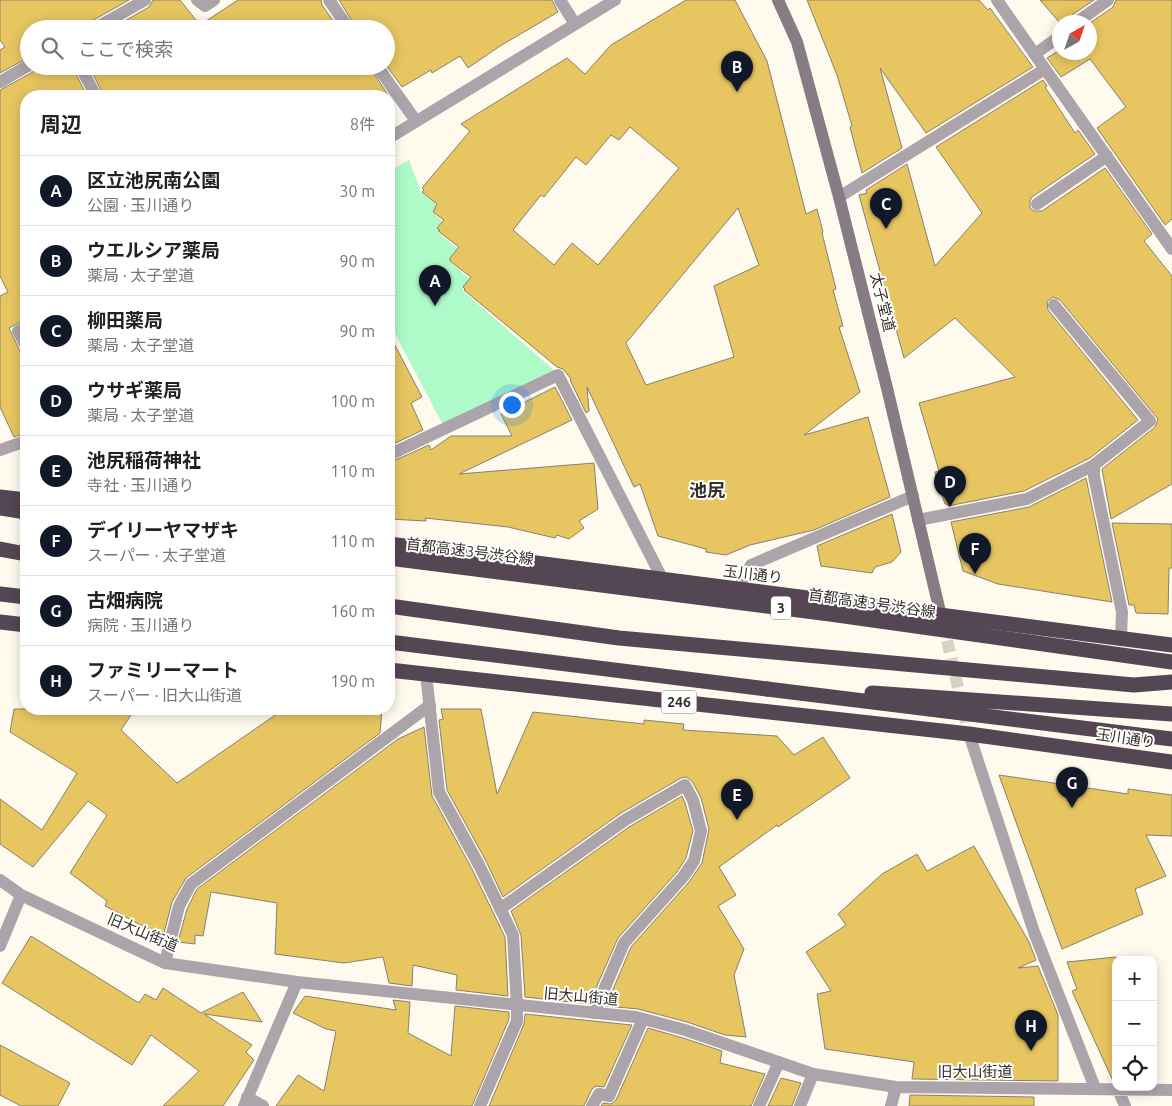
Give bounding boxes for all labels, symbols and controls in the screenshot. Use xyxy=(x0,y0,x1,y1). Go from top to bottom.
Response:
north arrow xyxy=(1052,15,1097,60)
search box xyxy=(20,20,395,75)
icon: search xyxy=(38,34,66,62)
text: ここで検索 xyxy=(78,38,173,60)
pin: B xyxy=(721,51,753,92)
text: 周辺 xyxy=(40,112,82,136)
text: 8件 xyxy=(350,115,375,133)
text: 区立池尻南公園 xyxy=(87,169,220,191)
text: A xyxy=(50,182,62,200)
text: 30 m xyxy=(339,182,375,200)
pin: C xyxy=(870,188,902,229)
text: 公園 · 玉川通り xyxy=(87,196,194,214)
text: ウエルシア薬局 xyxy=(87,239,220,261)
text: B xyxy=(51,252,61,270)
text: 90 m xyxy=(339,252,375,270)
pin: A xyxy=(419,265,451,306)
text: 薬局 · 太子堂道 xyxy=(87,266,194,284)
street label: 太子堂道 xyxy=(867,271,899,333)
text: 柳田薬局 xyxy=(87,309,163,331)
text: C xyxy=(51,322,61,340)
text: 90 m xyxy=(339,322,375,340)
text: 薬局 · 太子堂道 xyxy=(87,336,194,354)
text: ウサギ薬局 xyxy=(87,379,182,401)
text: D xyxy=(50,392,62,410)
text: 100 m xyxy=(330,392,375,410)
your location xyxy=(499,392,525,418)
text: 薬局 · 太子堂道 xyxy=(87,406,194,424)
text: 池尻稲荷神社 xyxy=(87,449,201,471)
text: E xyxy=(51,462,61,480)
text: 110 m xyxy=(330,462,375,480)
pin: D xyxy=(934,466,966,507)
text: 寺社 · 玉川通り xyxy=(87,476,194,494)
district label: 池尻 xyxy=(689,480,725,500)
text: デイリーヤマザキ xyxy=(87,519,239,541)
text: F xyxy=(52,532,61,550)
text: 110 m xyxy=(330,532,375,550)
pin: F xyxy=(959,533,991,574)
street label: 首都高速3号渋谷線 xyxy=(405,535,535,567)
text: スーパー · 太子堂道 xyxy=(87,546,226,564)
street label: 玉川通り xyxy=(722,562,784,586)
street label: 首都高速3号渋谷線 xyxy=(807,586,937,620)
text: 古畑病院 xyxy=(87,589,163,611)
road number: 3 xyxy=(771,596,791,620)
text: G xyxy=(50,602,62,620)
text: 160 m xyxy=(330,602,375,620)
text: 病院 · 玉川通り xyxy=(87,616,194,634)
text: ファミリーマート xyxy=(87,659,239,681)
text: H xyxy=(50,672,62,690)
text: 190 m xyxy=(330,672,375,690)
text: スーパー · 旧大山街道 xyxy=(87,686,242,704)
road number: 246 xyxy=(662,690,696,714)
street label: 玉川通り xyxy=(1095,725,1157,751)
pin: G xyxy=(1056,767,1088,808)
pin: E xyxy=(721,779,753,820)
street label: 旧大山街道 xyxy=(105,910,181,954)
map controls xyxy=(1112,956,1157,1091)
button: + xyxy=(1112,956,1157,1001)
street label: 旧大山街道 xyxy=(543,984,619,1008)
button: − xyxy=(1112,1001,1157,1046)
pin: H xyxy=(1015,1010,1047,1051)
button: locate xyxy=(1112,1046,1157,1091)
street label: 旧大山街道 xyxy=(937,1063,1013,1080)

